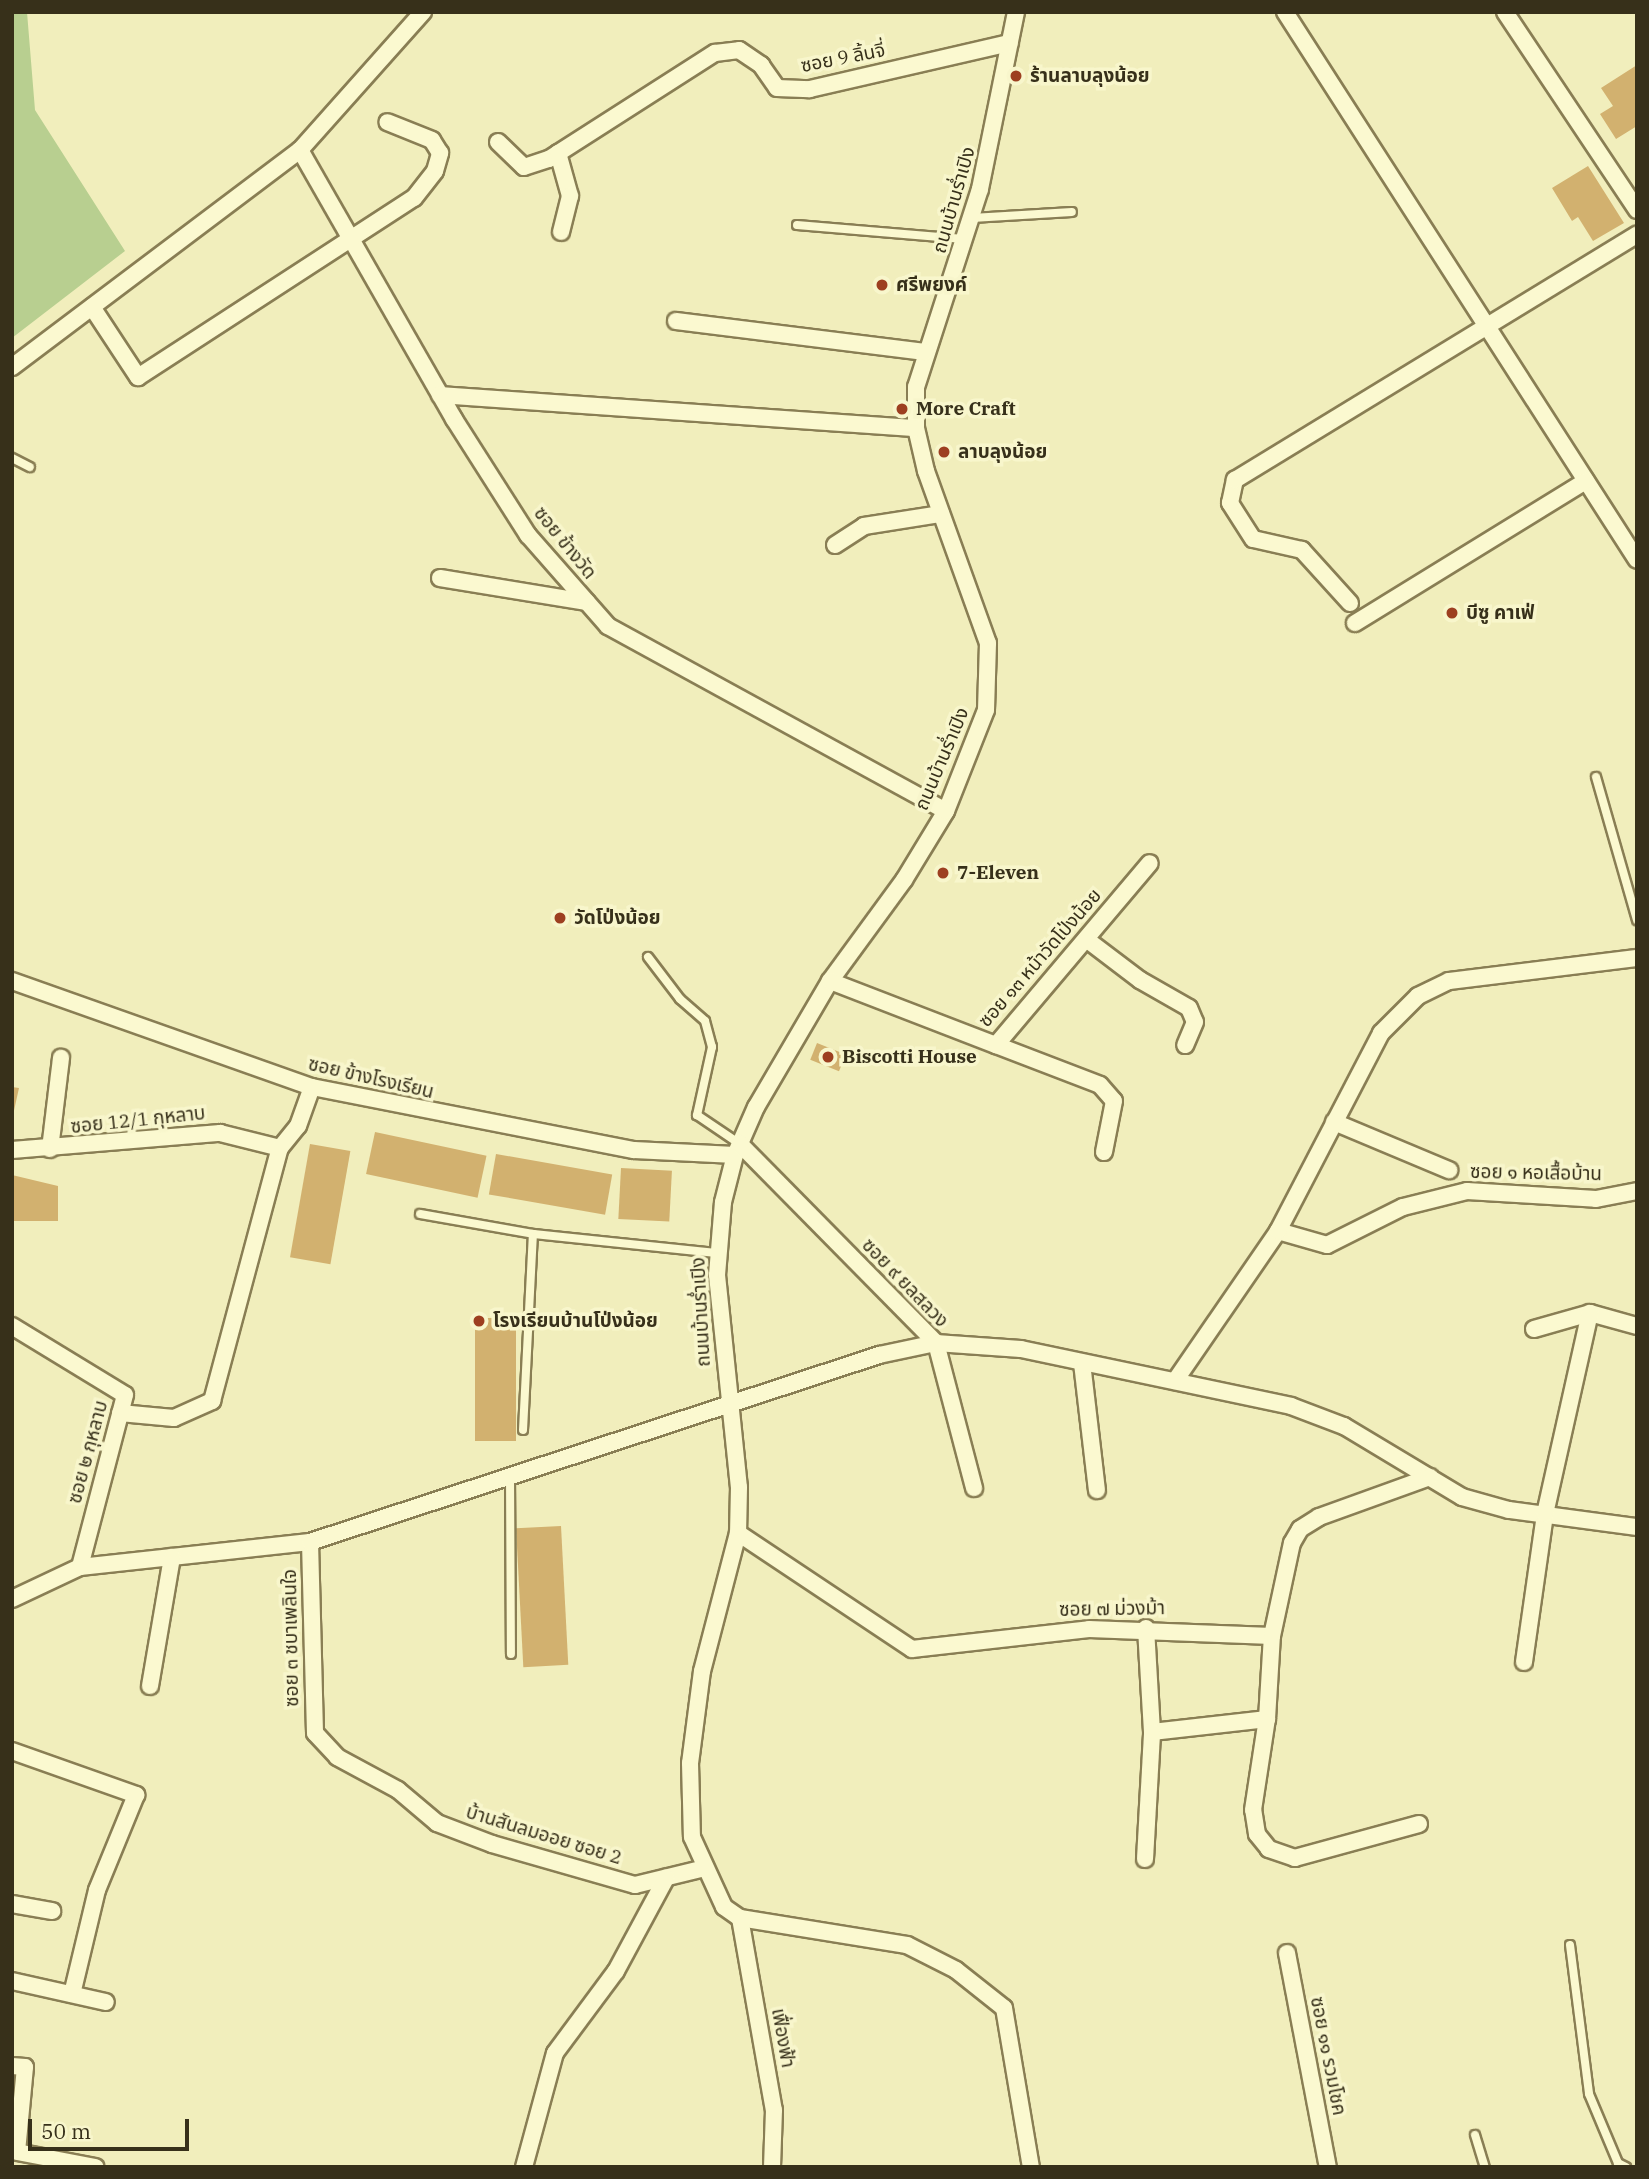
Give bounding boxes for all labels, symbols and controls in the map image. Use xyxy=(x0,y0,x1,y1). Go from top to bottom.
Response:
street label: ซอย 9 ลิ้นจี่ xyxy=(799,39,887,77)
place label: ร้านลาบลุงน้อย xyxy=(1030,65,1150,87)
marker: ร้านลาบลุงน้อย xyxy=(1008,68,1024,84)
street label: ถนนบ้านร่ำเปิง xyxy=(928,144,980,256)
place label: ศรีพยงค์ xyxy=(896,274,967,296)
marker: ศรีพยงค์ xyxy=(874,277,890,293)
place label: More Craft xyxy=(916,398,1016,420)
marker: More Craft xyxy=(894,401,910,417)
place label: ลาบลุงน้อย xyxy=(958,441,1047,463)
marker: ลาบลุงน้อย xyxy=(936,444,952,460)
street label: ซอย ข้างวัด xyxy=(529,502,601,584)
place label: บีซู คาเฟ่ xyxy=(1466,602,1534,624)
marker: บีซู คาเฟ่ xyxy=(1444,605,1460,621)
street label: ถนนบ้านร่ำเปิง xyxy=(910,704,974,814)
place label: 7-Eleven xyxy=(957,862,1039,884)
marker: 7-Eleven xyxy=(935,865,951,881)
street label: ซอย ๑๓ หน้าวัดโป่งน้อย xyxy=(974,884,1106,1032)
place label: วัดโป่งน้อย xyxy=(574,907,661,929)
marker: วัดโป่งน้อย xyxy=(552,910,568,926)
place label: Biscotti House xyxy=(842,1046,977,1068)
marker: Biscotti House xyxy=(820,1049,836,1065)
street label: ซอย ข้างโรงเรียน xyxy=(306,1052,436,1104)
street label: ซอย 12/1 กุหลาบ xyxy=(70,1102,206,1138)
street label: ซอย ๑ หอเสื้อบ้าน xyxy=(1470,1160,1602,1186)
street label: ซอย ๙ ยลสลวง xyxy=(857,1234,953,1332)
street label: ถนนบ้านร่ำเปิง xyxy=(687,1257,715,1367)
place label: โรงเรียนบ้านโป่งน้อย xyxy=(493,1310,658,1332)
marker: โรงเรียนบ้านโป่งน้อย xyxy=(471,1313,487,1329)
street label: ซอย ๒ กุหลาบ xyxy=(63,1398,113,1506)
street label: ซอย ๓ ชบาเพลินใจ xyxy=(278,1569,304,1707)
street label: ซอย ๗ ม่วงม้า xyxy=(1059,1597,1165,1621)
street label: บ้านสันลมออย ซอย 2 xyxy=(463,1800,625,1870)
street label: ซอย ๑๑ รวมโชค xyxy=(1305,1995,1351,2117)
street label: เฟื่องฟ้า xyxy=(767,2006,799,2070)
scale bar xyxy=(32,2106,192,2150)
text: 50 m xyxy=(41,2117,91,2145)

